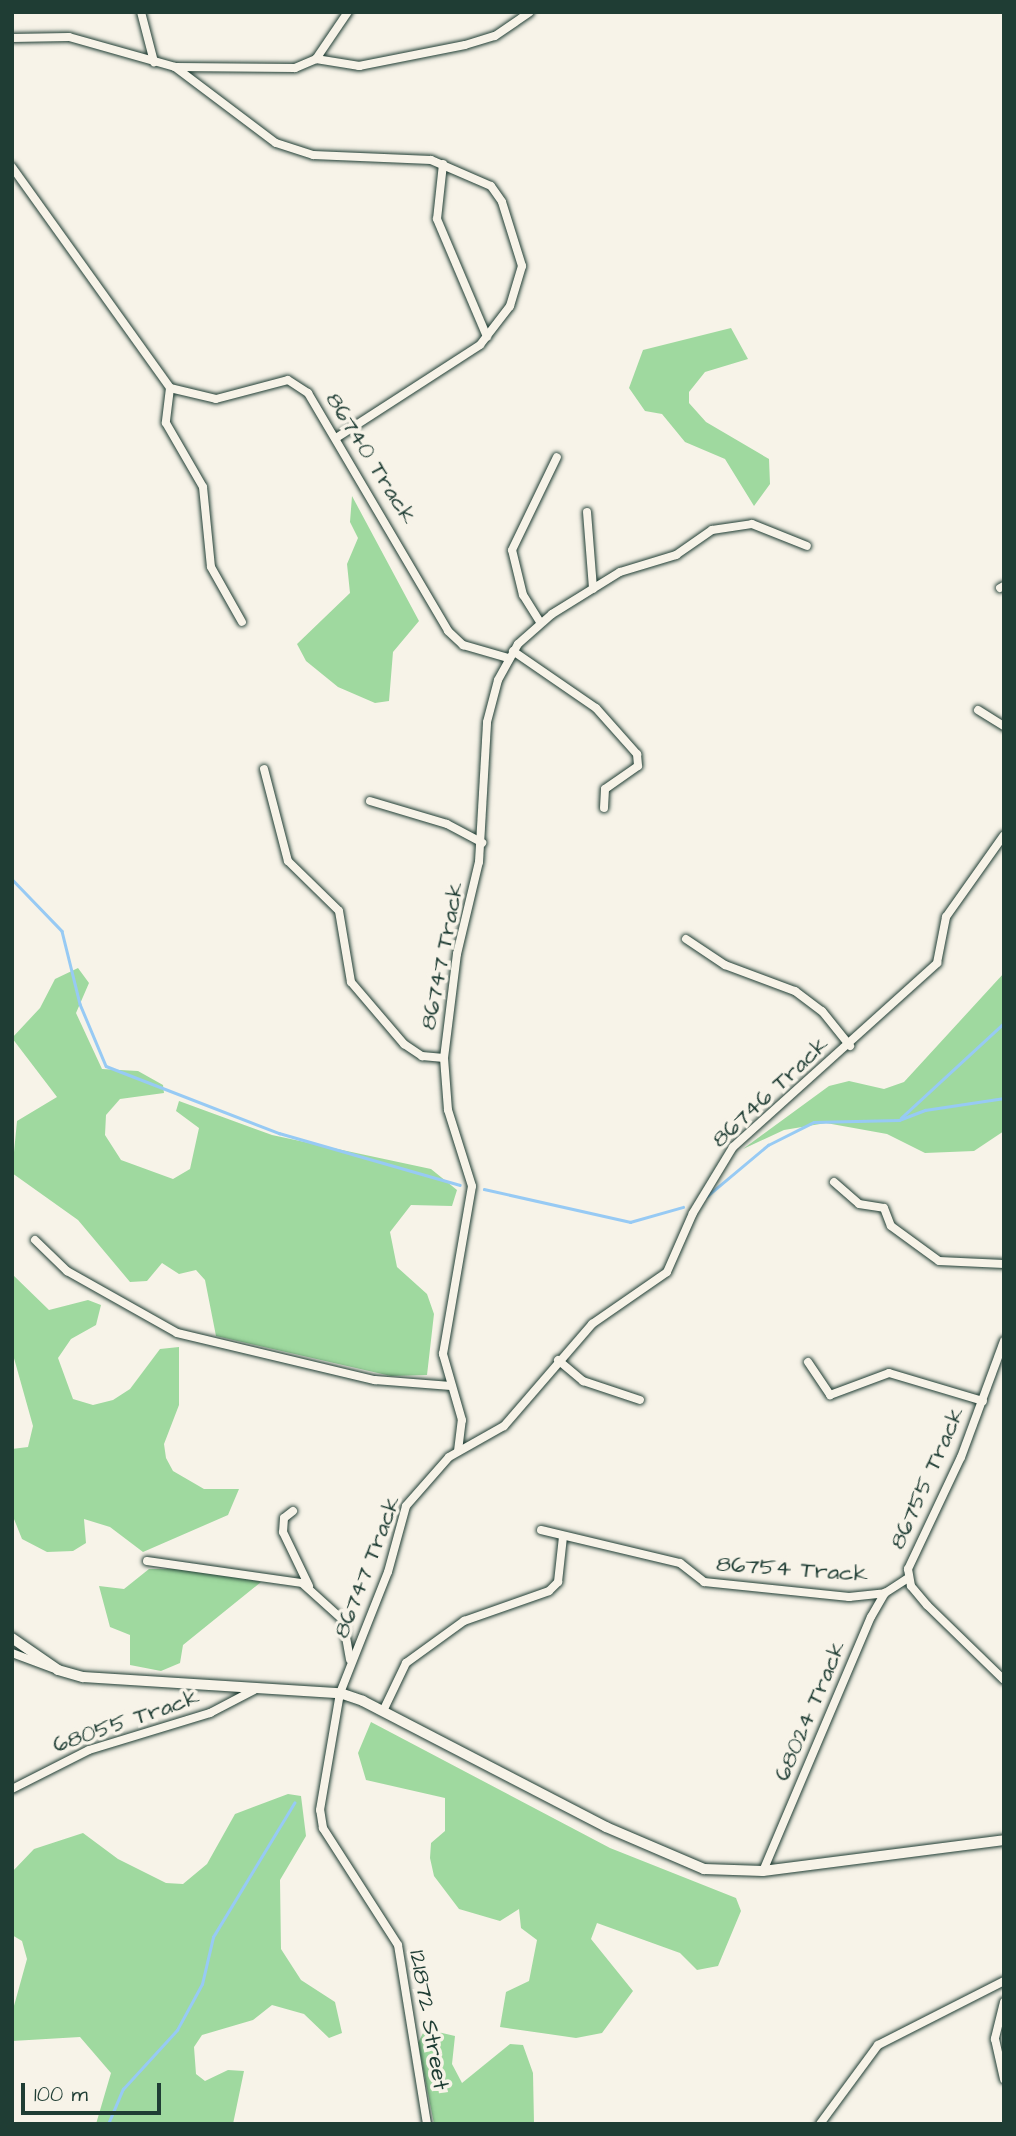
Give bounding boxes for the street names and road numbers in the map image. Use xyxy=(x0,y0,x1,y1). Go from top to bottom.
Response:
street label: 86740 Track xyxy=(319,387,423,529)
street label: 86747 Track xyxy=(414,880,470,1032)
street label: 86746 Track xyxy=(706,1031,834,1153)
street label: 86755 Track xyxy=(883,1403,971,1553)
street label: 86747 Track xyxy=(327,1492,407,1642)
street label: 86754 Track xyxy=(715,1550,869,1588)
street label: 68024 Track xyxy=(768,1637,852,1785)
street label: 68055 Track xyxy=(49,1683,203,1759)
street label: 121872 Street xyxy=(403,1948,455,2092)

